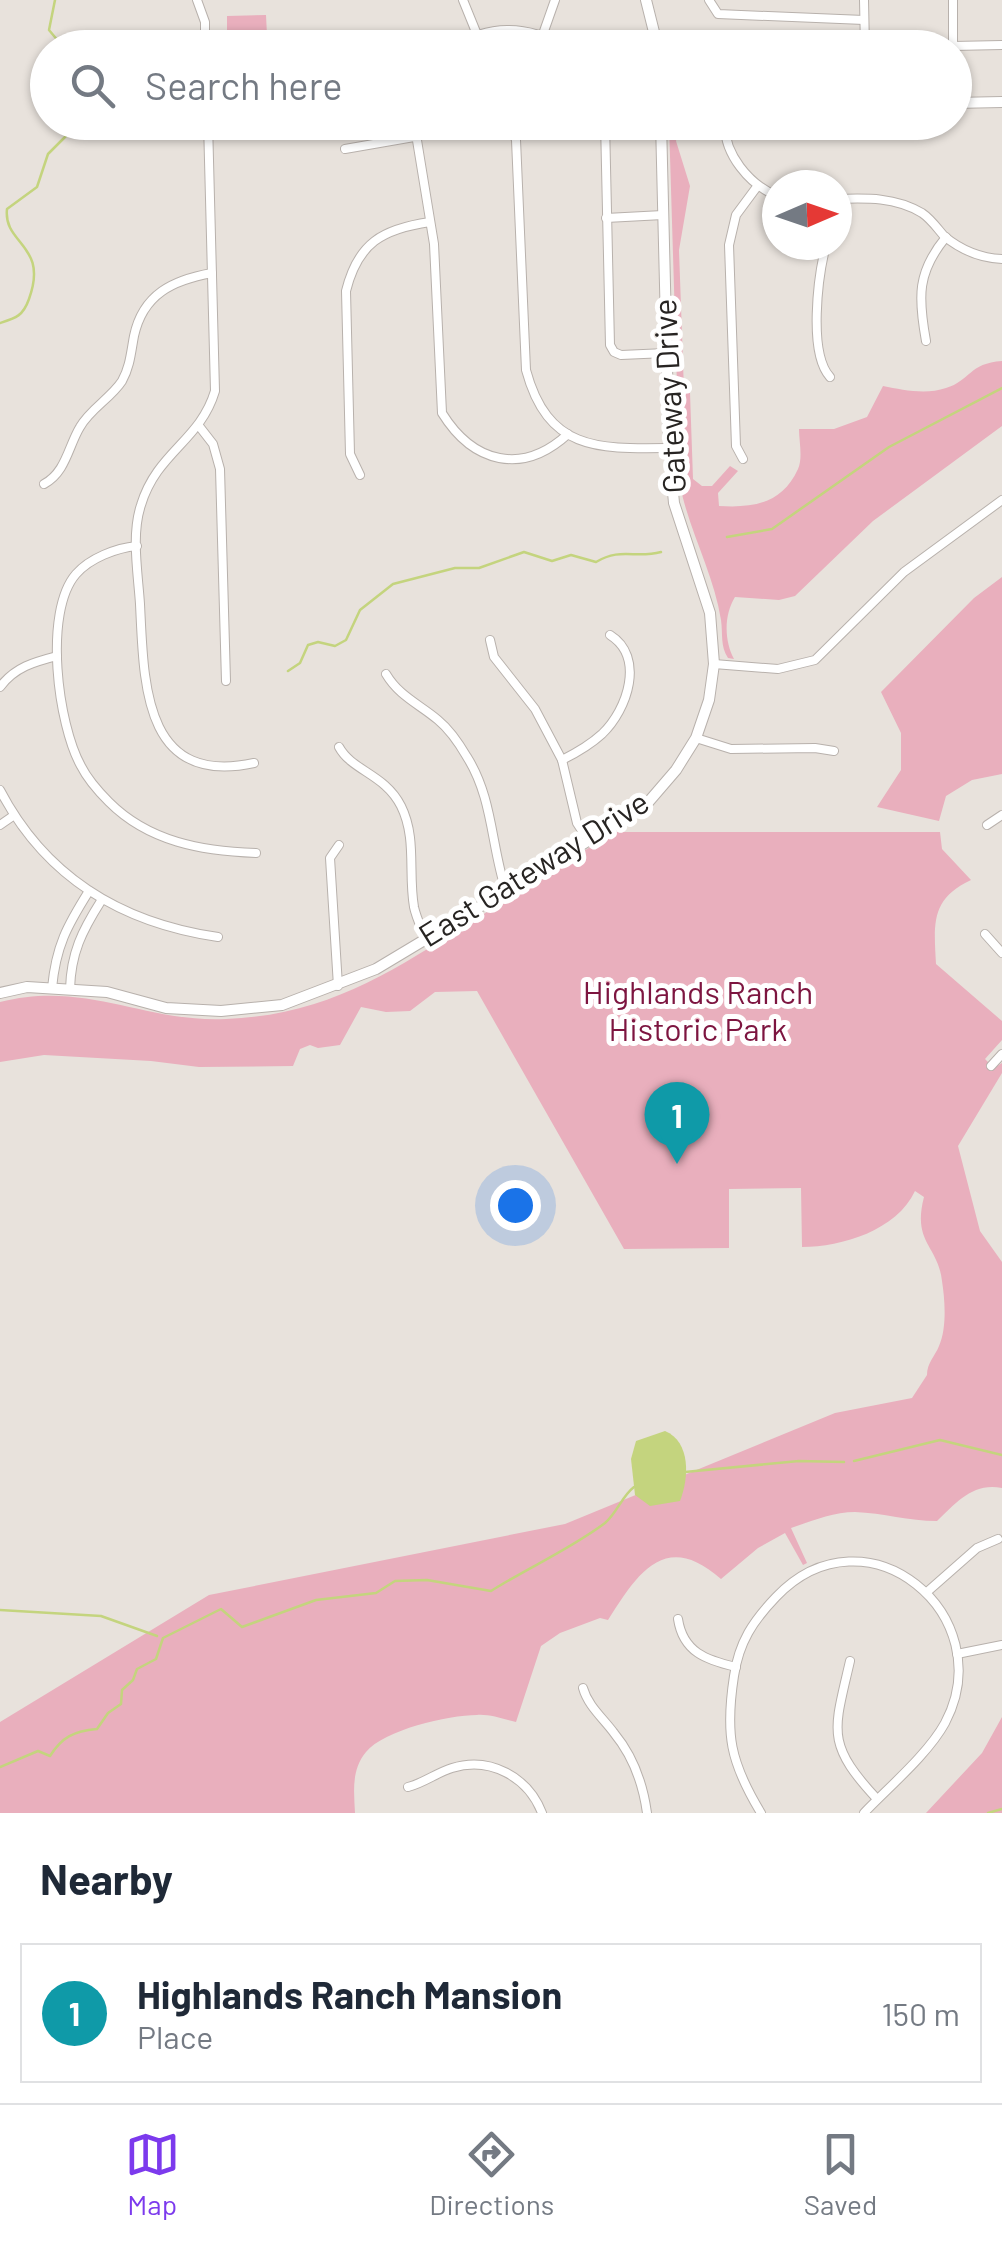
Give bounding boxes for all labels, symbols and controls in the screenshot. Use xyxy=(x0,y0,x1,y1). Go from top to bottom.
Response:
search box xyxy=(30,30,972,140)
icon: search xyxy=(65,58,120,113)
text: Search here xyxy=(145,62,343,108)
north arrow xyxy=(762,170,852,260)
street label: Gateway Drive xyxy=(644,298,692,494)
street label: East Gateway Drive xyxy=(411,781,655,953)
park label: Highlands Ranch Historic Park xyxy=(583,972,813,1047)
pin: 1 xyxy=(644,1082,710,1164)
your location xyxy=(490,1180,541,1231)
text: Nearby xyxy=(40,1853,173,1903)
text: Highlands Ranch Mansion xyxy=(137,1971,562,2017)
text: 1 xyxy=(69,1994,80,2032)
text: 150 m xyxy=(881,1994,960,2032)
text: Place xyxy=(137,2017,213,2055)
tab: Map xyxy=(125,2127,180,2221)
tab: Directions xyxy=(429,2127,554,2221)
tab: Saved xyxy=(804,2127,877,2221)

